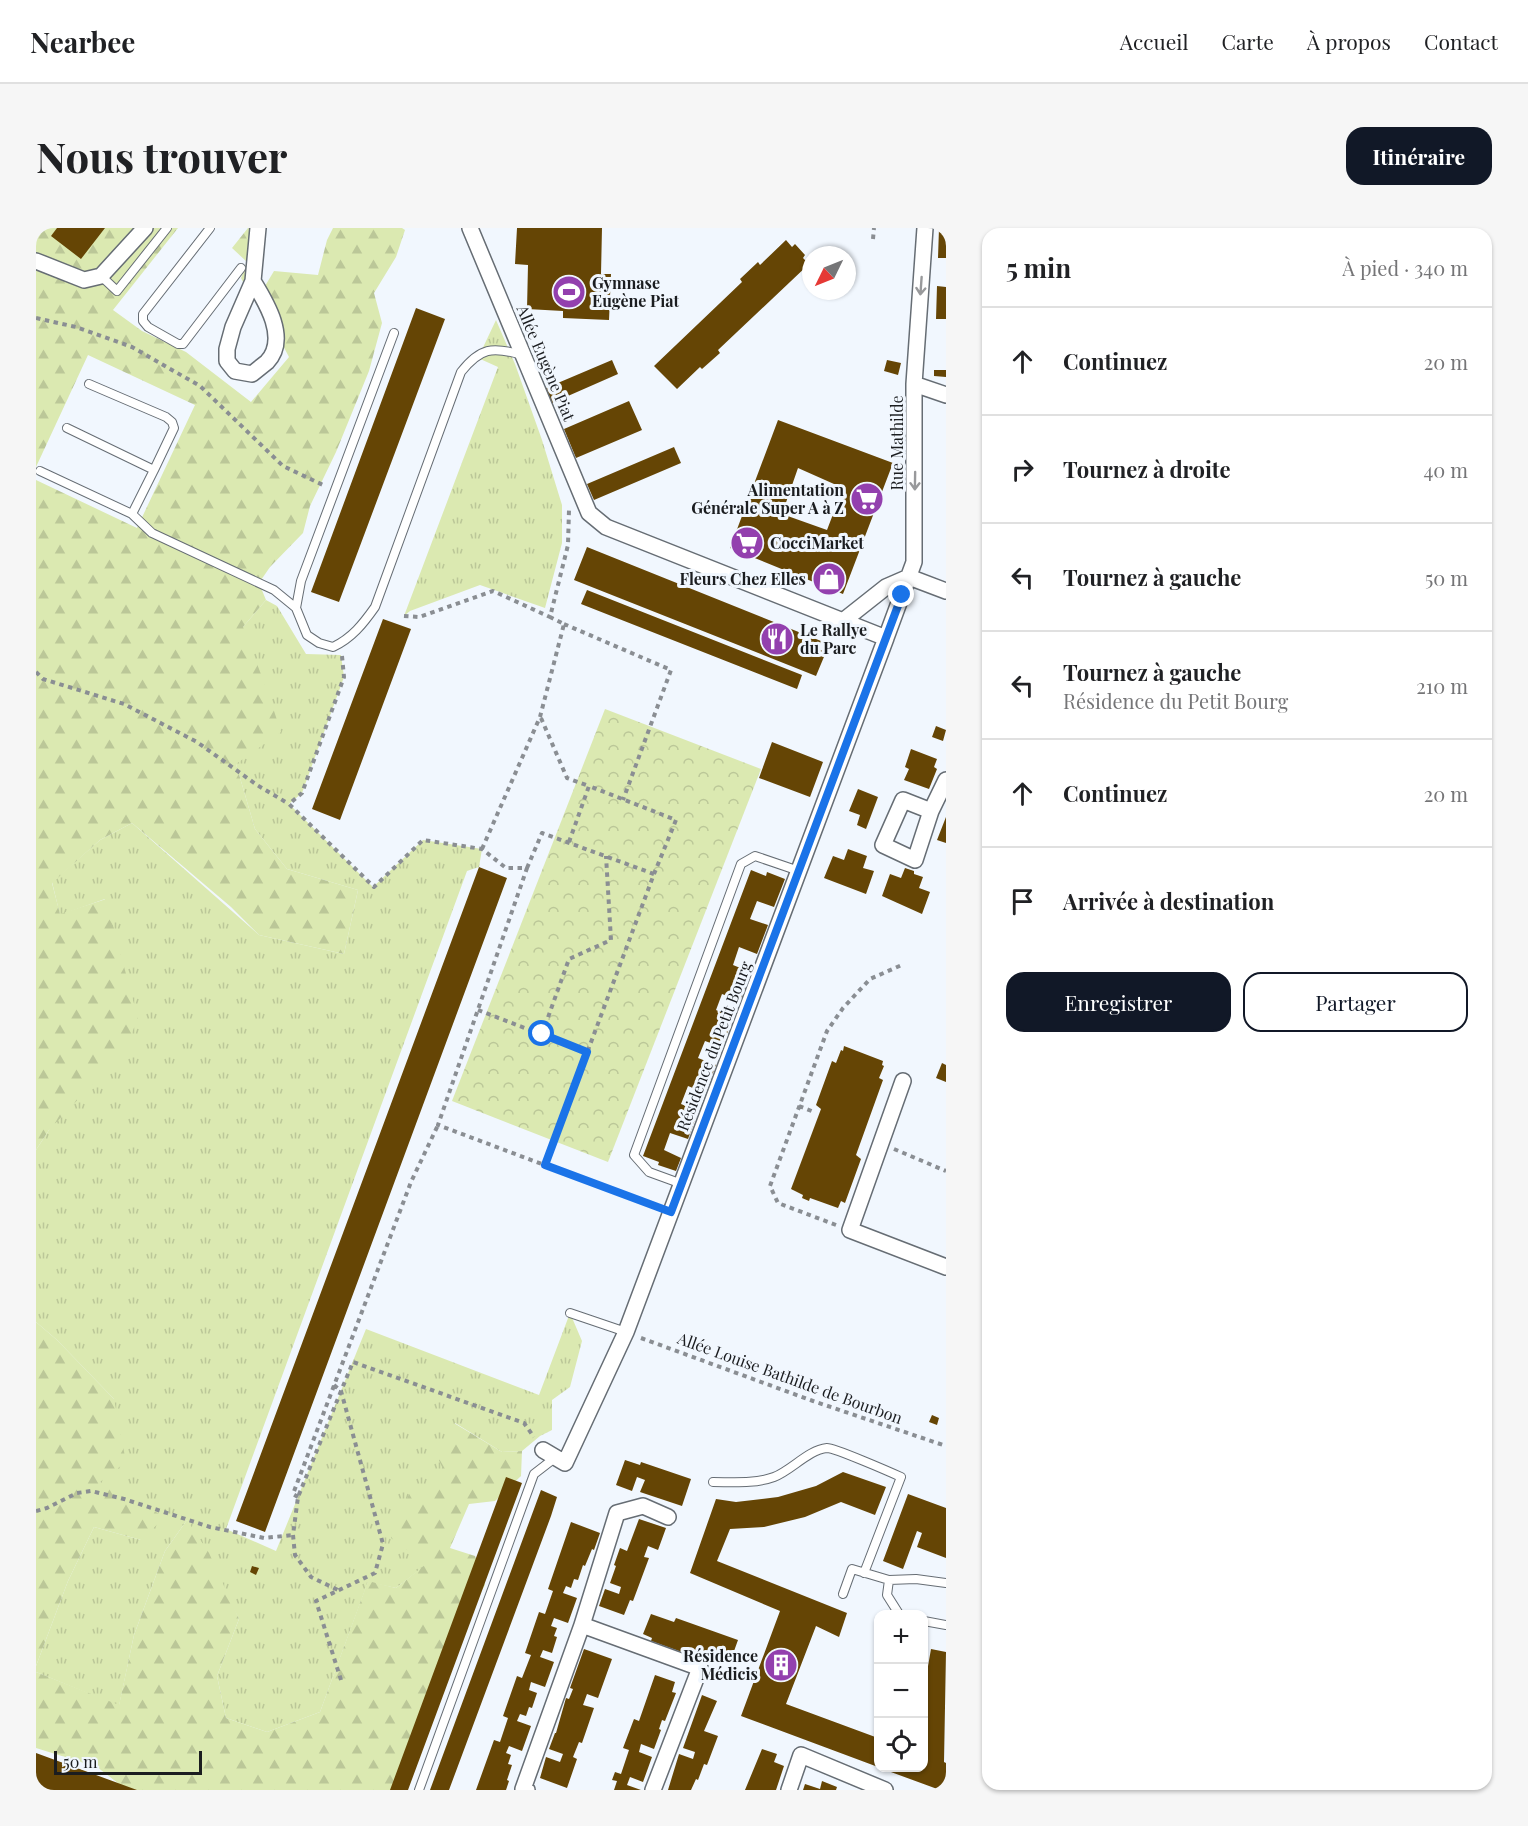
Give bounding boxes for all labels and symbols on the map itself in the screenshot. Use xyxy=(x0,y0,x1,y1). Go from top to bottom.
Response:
north arrow xyxy=(802,246,856,300)
place label: Gymnase Eugène Piat xyxy=(592,272,680,311)
sports icon: Gymnase Eugène Piat xyxy=(551,274,587,310)
one-way arrow xyxy=(915,276,926,296)
street label: Allée Eugène Piat xyxy=(512,301,580,424)
street label: Rue Mathilde xyxy=(886,395,907,491)
one-way arrow xyxy=(909,471,921,491)
place label: Alimentation Générale Super A à Z xyxy=(691,479,844,518)
supermarket icon: Alimentation Générale Super A à Z xyxy=(849,481,885,517)
supermarket icon: CocciMarket xyxy=(729,525,765,561)
place label: CocciMarket xyxy=(770,532,864,553)
shop icon: Fleurs Chez Elles xyxy=(811,561,847,597)
place label: Fleurs Chez Elles xyxy=(680,568,806,589)
route end xyxy=(888,581,914,607)
place label: Le Rallye du Parc xyxy=(800,619,867,658)
restaurant icon: Le Rallye du Parc xyxy=(759,621,795,657)
street label: Résidence du Petit Bourg xyxy=(671,957,756,1134)
route start xyxy=(528,1020,554,1046)
street label: Allée Louise Bathilde de Bourbon xyxy=(674,1327,906,1428)
place label: Résidence Médicis xyxy=(683,1645,758,1684)
building icon: Résidence Médicis xyxy=(763,1647,799,1683)
scale bar xyxy=(54,1748,202,1776)

